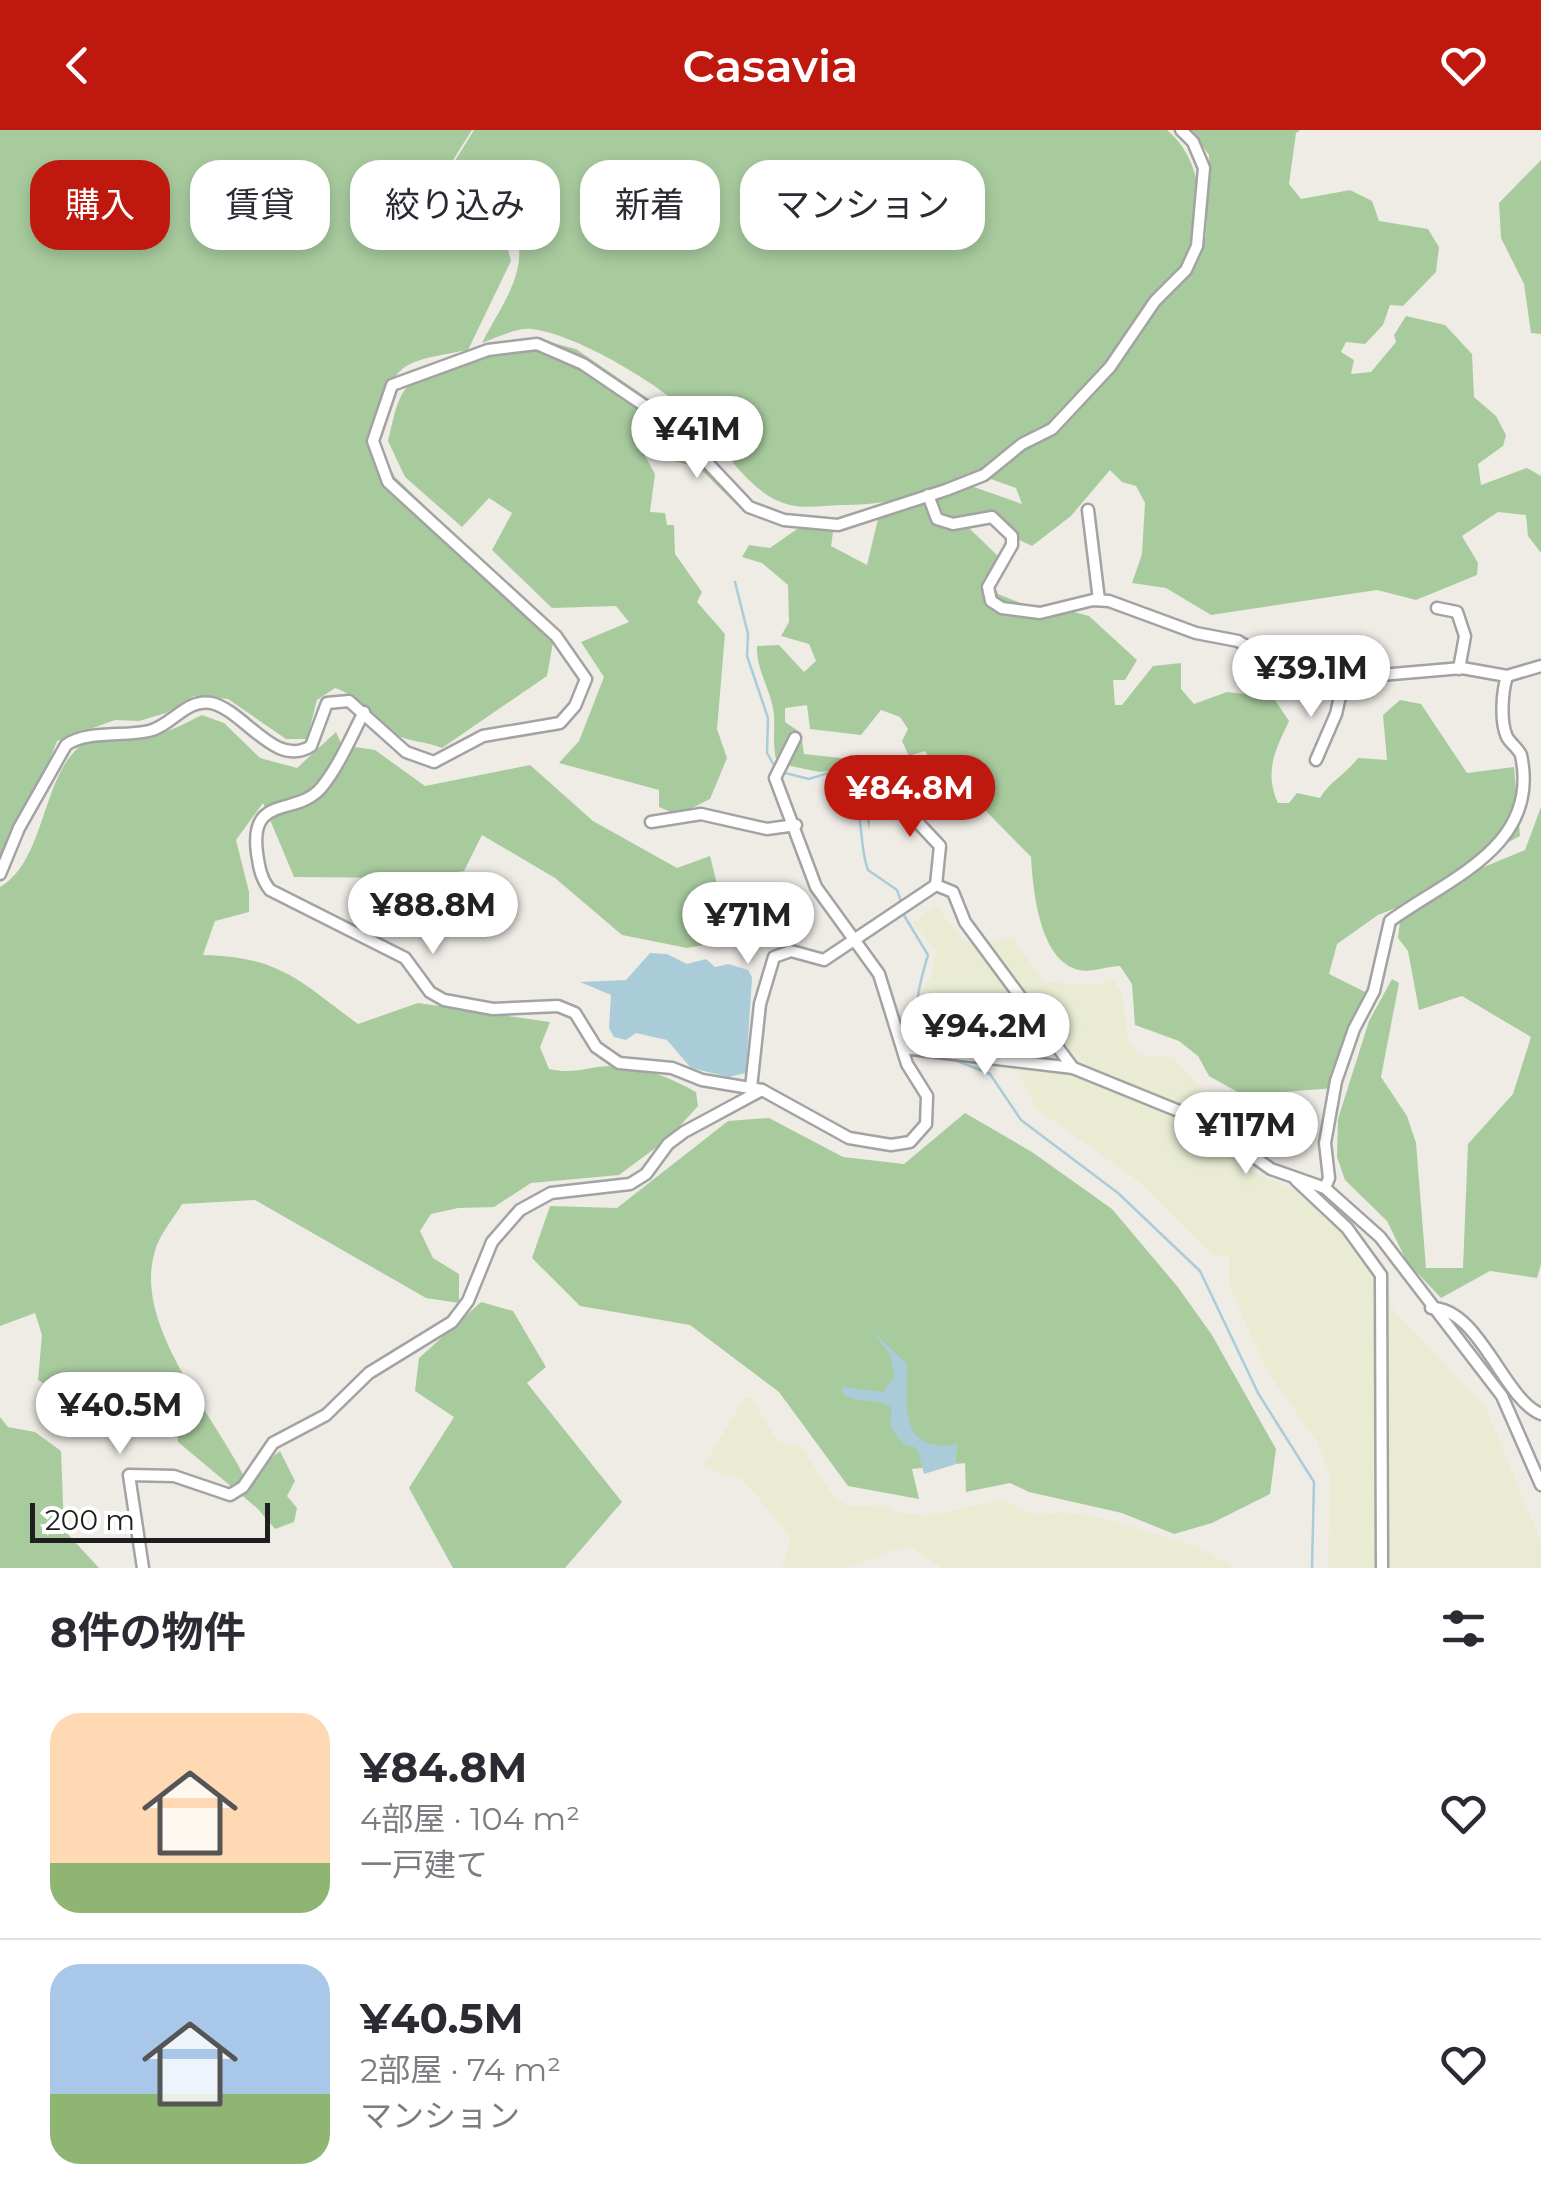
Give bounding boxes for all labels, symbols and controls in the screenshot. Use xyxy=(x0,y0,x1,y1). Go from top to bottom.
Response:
icon: back xyxy=(50,38,105,93)
text: Casavia xyxy=(683,38,858,93)
icon: heart xyxy=(1436,38,1491,93)
chip: 購入 xyxy=(30,160,170,250)
chip: 賃貸 xyxy=(190,160,330,250)
chip: 絞り込み xyxy=(350,160,560,250)
chip: 新着 xyxy=(580,160,720,250)
chip: マンション xyxy=(740,160,985,250)
pin: ¥41M xyxy=(638,396,756,481)
text: ¥41M xyxy=(653,409,741,448)
pin: ¥39.1M xyxy=(1230,635,1392,720)
text: ¥39.1M xyxy=(1254,648,1368,687)
pin: ¥84.8M xyxy=(829,755,991,840)
text: ¥84.8M xyxy=(846,768,974,807)
pin: ¥88.8M xyxy=(352,872,514,957)
pin: ¥71M xyxy=(689,882,807,967)
text: ¥88.8M xyxy=(370,885,496,924)
text: ¥71M xyxy=(704,895,792,934)
pin: ¥94.2M xyxy=(904,993,1066,1078)
text: ¥94.2M xyxy=(923,1006,1047,1045)
pin: ¥117M xyxy=(1176,1092,1316,1177)
text: ¥117M xyxy=(1196,1105,1296,1144)
pin: ¥40.5M xyxy=(39,1372,201,1457)
text: ¥40.5M xyxy=(58,1385,182,1424)
scale bar xyxy=(30,1498,270,1542)
text: 200 m xyxy=(45,1503,135,1537)
icon: filters xyxy=(1436,1601,1491,1656)
text: 8件の物件 xyxy=(50,1606,246,1658)
text: ¥84.8M xyxy=(360,1741,527,1793)
icon: home xyxy=(130,1753,250,1873)
icon: heart xyxy=(1436,1786,1491,1841)
text: 4部屋 · 104 m² xyxy=(360,1799,580,1838)
text: 一戸建て xyxy=(360,1845,488,1884)
text: ¥40.5M xyxy=(360,1992,524,2044)
icon: home xyxy=(130,2004,250,2124)
icon: heart xyxy=(1436,2037,1491,2092)
text: 2部屋 · 74 m² xyxy=(360,2050,561,2089)
text: マンション xyxy=(360,2096,520,2135)

